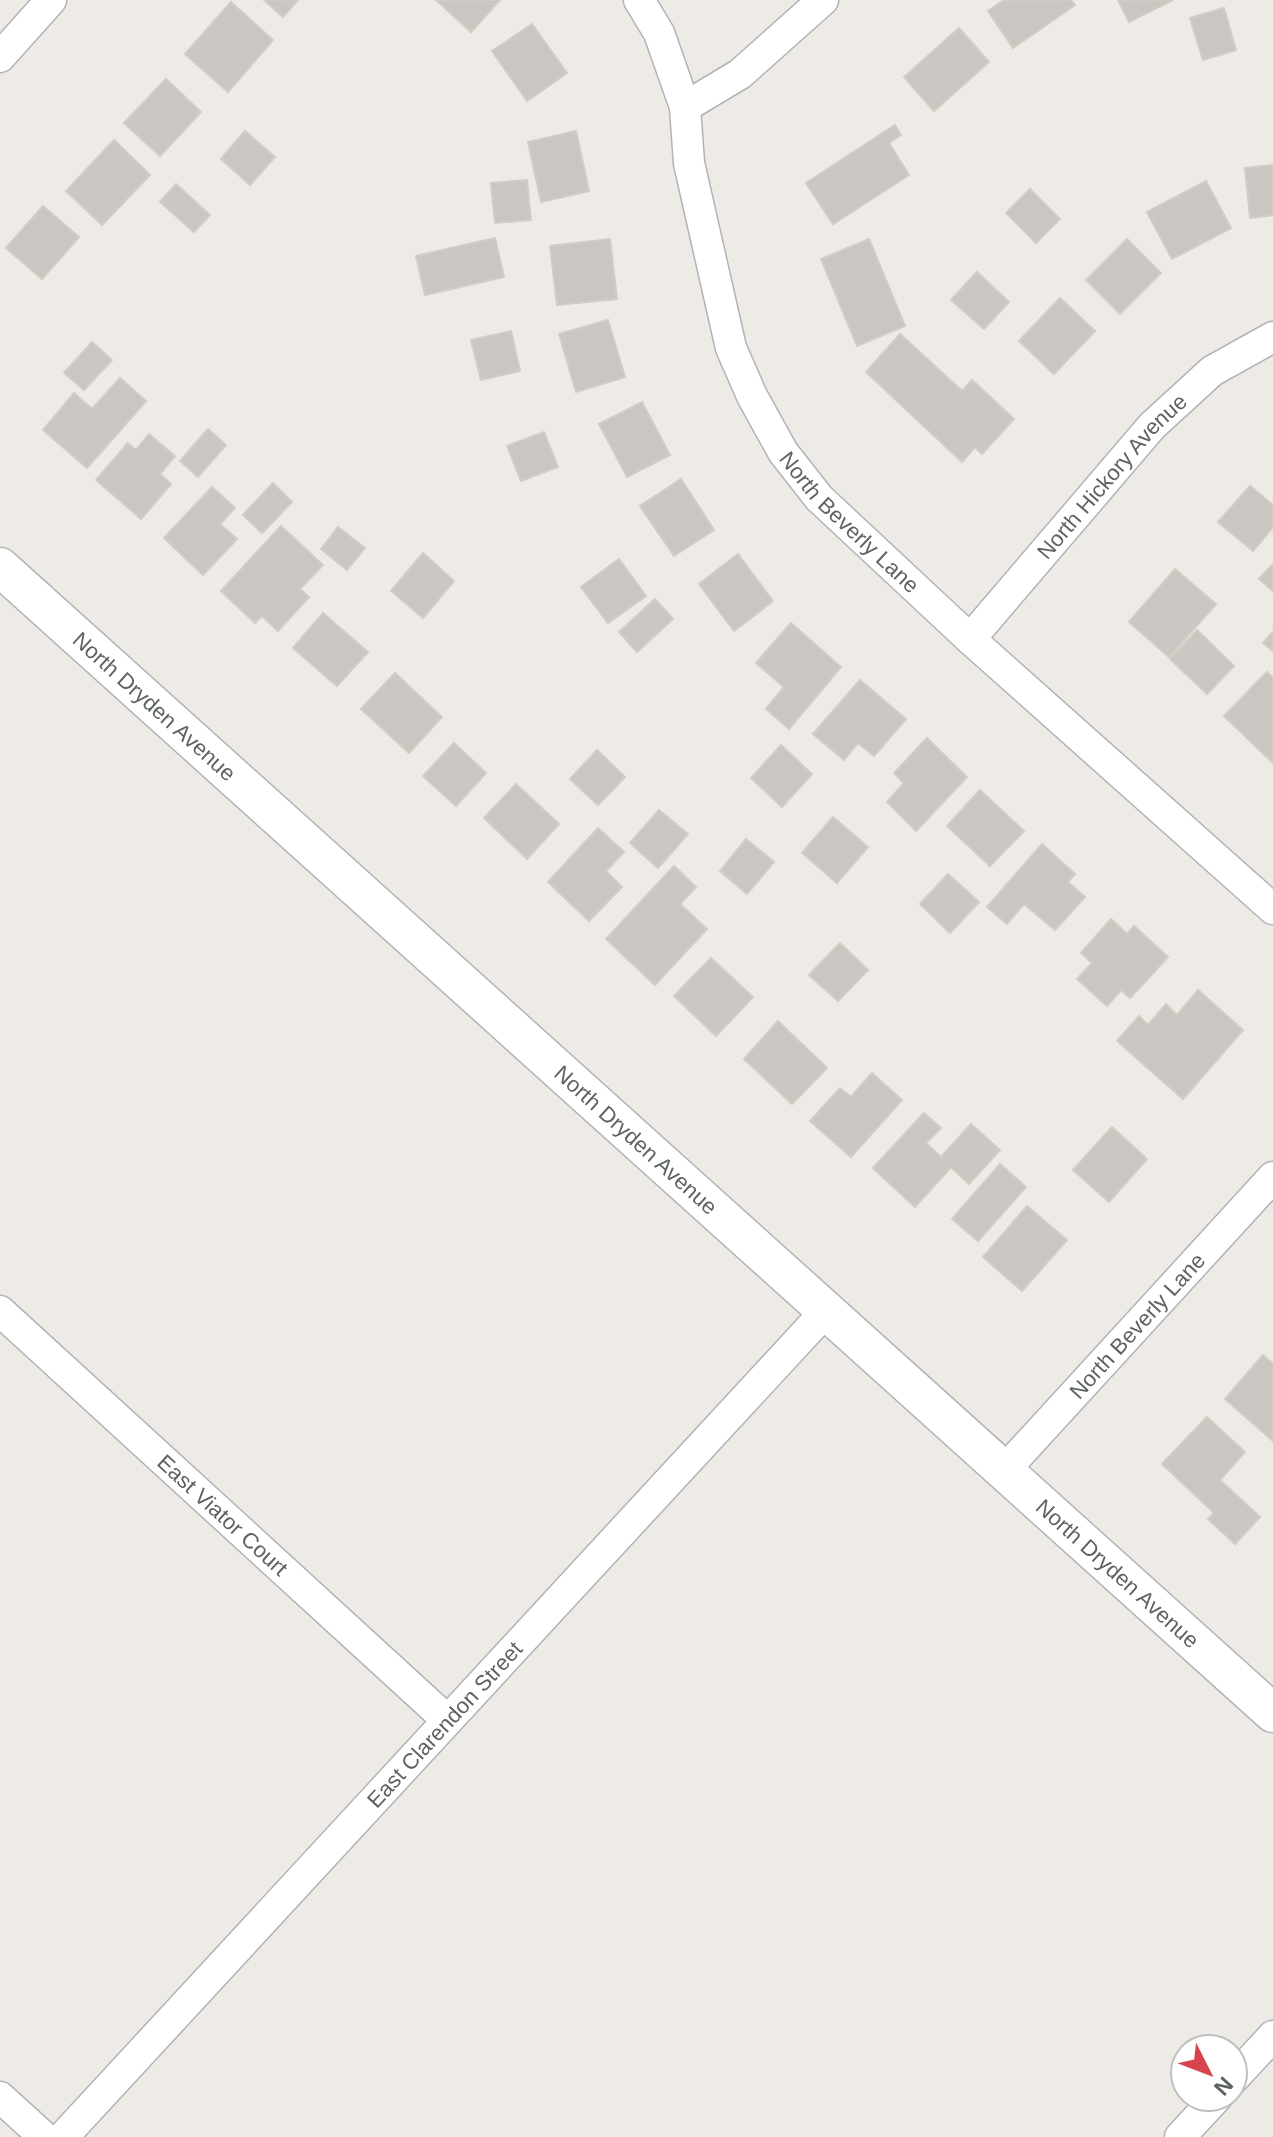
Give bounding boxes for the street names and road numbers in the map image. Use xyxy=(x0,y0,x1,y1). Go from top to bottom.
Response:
street label: North Hickory Avenue xyxy=(1032,389,1192,564)
street label: North Beverly Lane xyxy=(774,447,924,598)
street label: North Dryden Avenue xyxy=(68,627,241,786)
street label: North Dryden Avenue xyxy=(549,1061,722,1220)
street label: North Beverly Lane xyxy=(1065,1248,1210,1404)
street label: East Viator Court xyxy=(152,1450,293,1581)
street label: North Dryden Avenue xyxy=(1031,1494,1204,1653)
street label: East Clarendon Street xyxy=(362,1636,527,1813)

